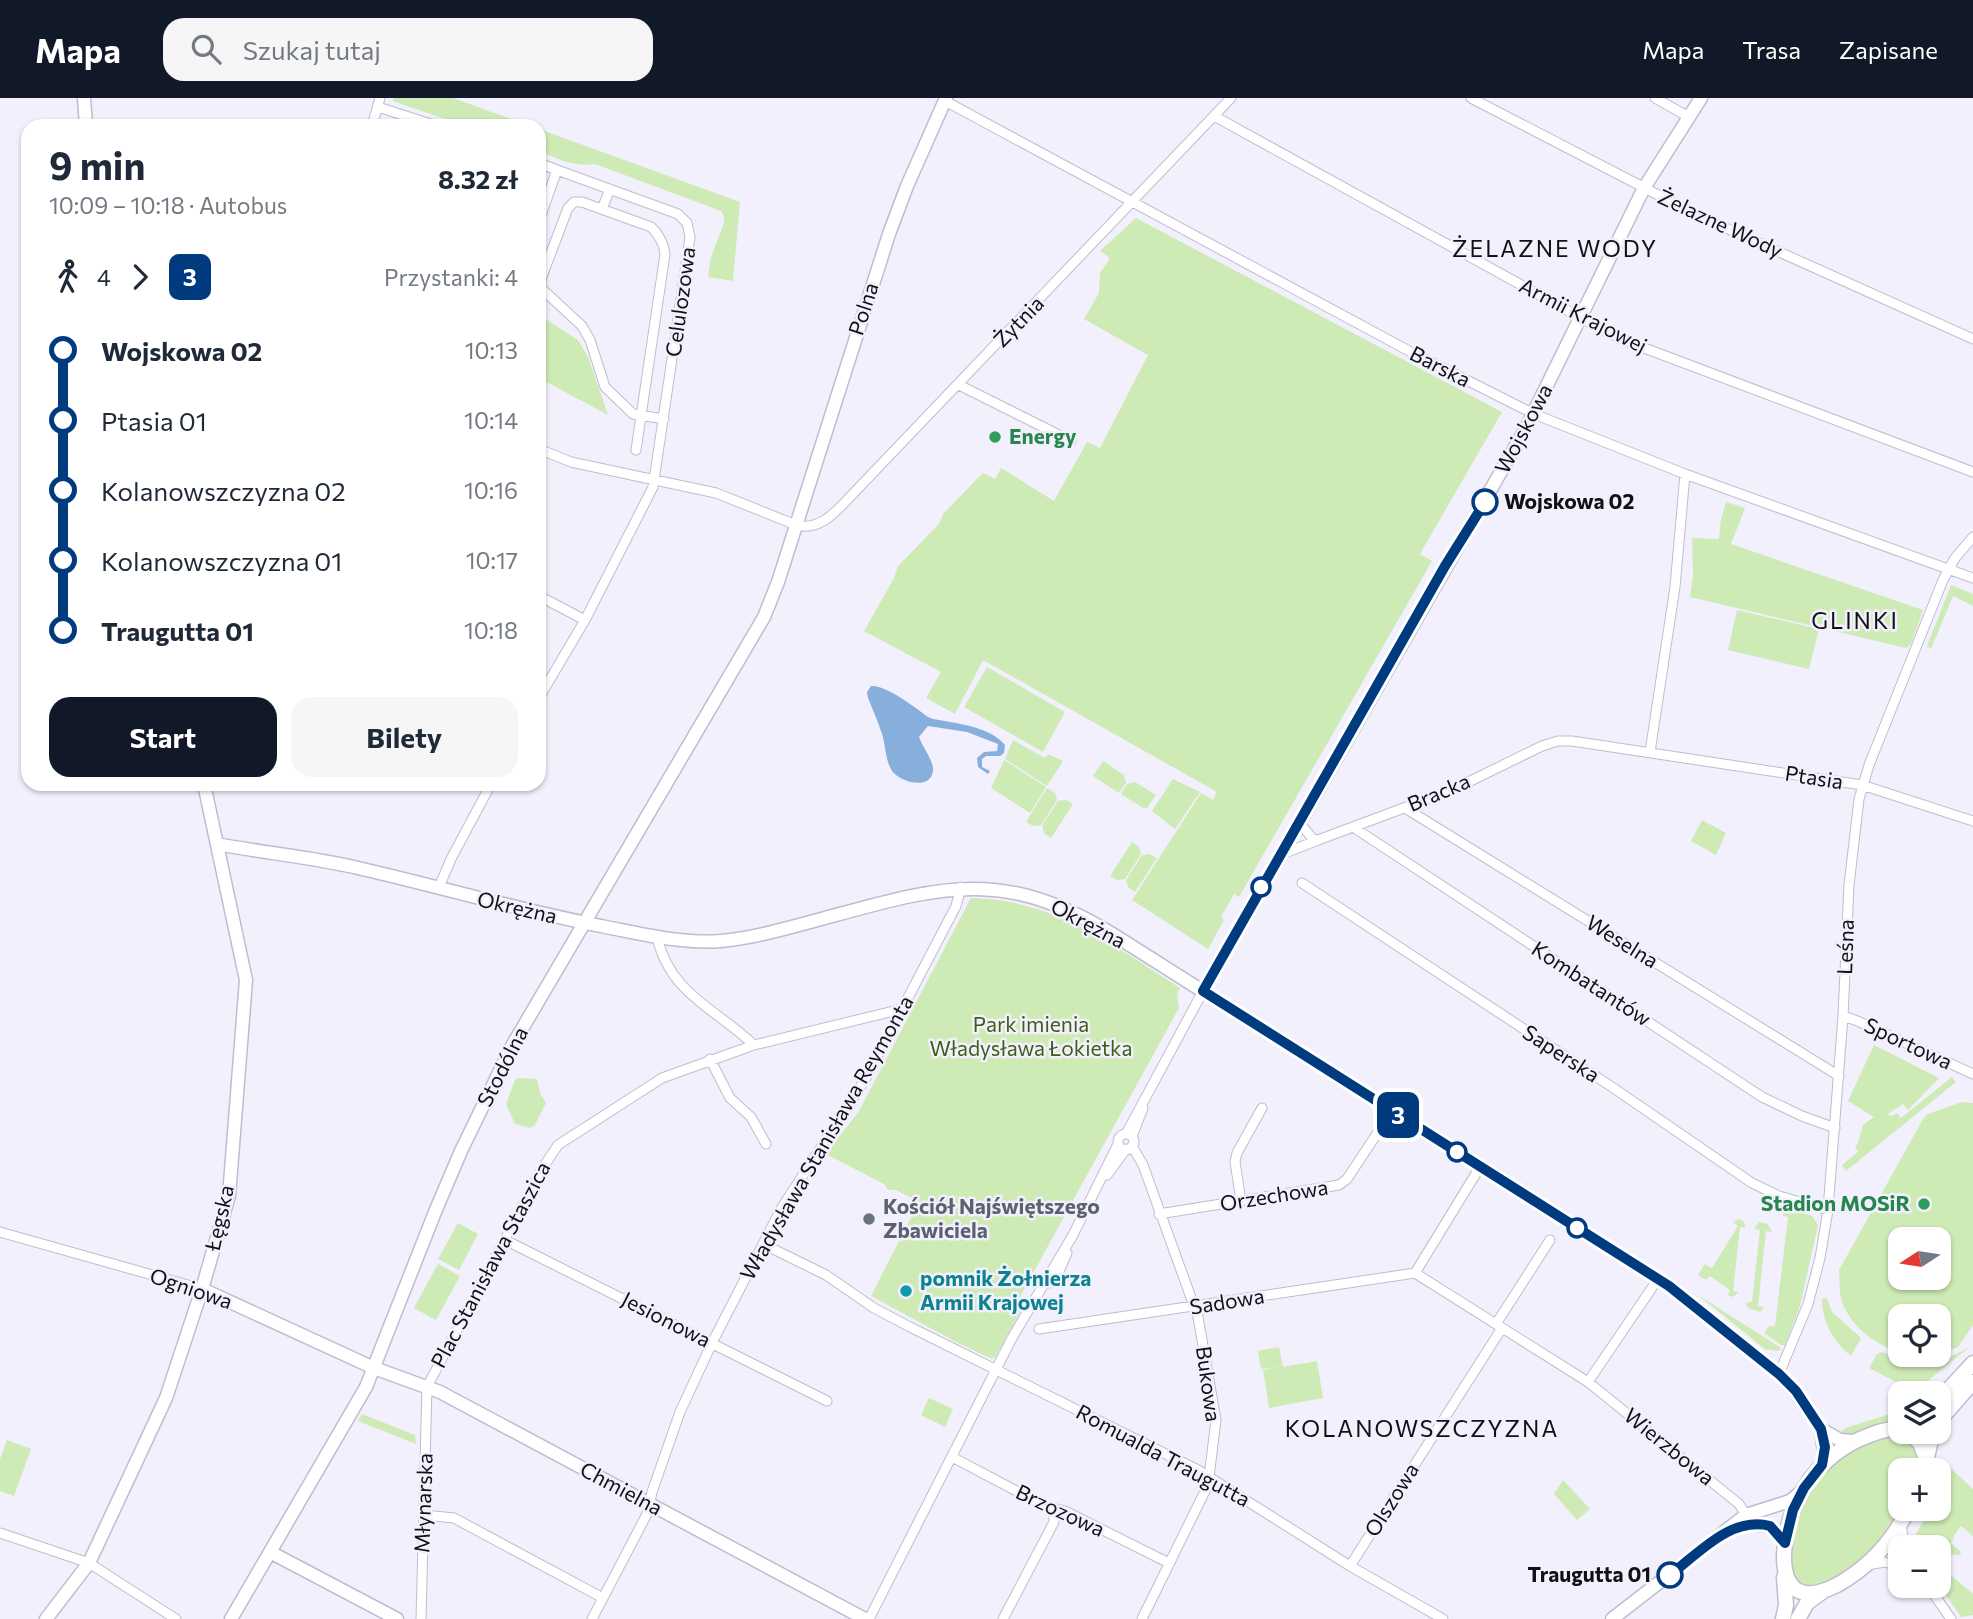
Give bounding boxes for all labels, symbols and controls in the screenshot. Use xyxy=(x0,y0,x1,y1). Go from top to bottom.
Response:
search box xyxy=(163,18,653,81)
text: Mapa xyxy=(35,29,121,70)
icon: search xyxy=(187,30,225,68)
text: Szukaj tutaj xyxy=(243,34,381,65)
text: Mapa xyxy=(1642,35,1704,64)
text: Trasa xyxy=(1742,35,1801,64)
text: Zapisane xyxy=(1839,35,1938,64)
text: 9 min xyxy=(49,141,145,188)
text: 8.32 zł xyxy=(438,163,518,194)
street label: Żelazne Wody xyxy=(1654,183,1787,262)
text: 10:09 – 10:18 · Autobus xyxy=(49,191,287,219)
district label: ŻELAZNE WODY xyxy=(1452,234,1658,262)
street label: Celulozowa xyxy=(659,245,700,358)
icon: walk xyxy=(49,258,87,296)
icon: forward xyxy=(121,258,159,296)
text: 3 xyxy=(183,262,197,291)
text: 4 xyxy=(97,263,111,291)
text: Przystanki: 4 xyxy=(384,263,518,291)
street label: Armii Krajowej xyxy=(1516,272,1652,358)
street label: Polna xyxy=(842,279,883,338)
street label: Żytnia xyxy=(988,290,1048,352)
text: Wojskowa 02 xyxy=(101,335,262,366)
text: 10:13 xyxy=(465,336,518,364)
street label: Barska xyxy=(1406,340,1475,391)
street label: Wojskowa xyxy=(1489,379,1557,477)
text: Ptasia 01 xyxy=(101,405,207,436)
text: 10:14 xyxy=(464,406,518,434)
place label: Energy xyxy=(1009,423,1077,448)
marker: Energy xyxy=(987,429,1003,445)
text: Kolanowszczyzna 02 xyxy=(101,475,346,506)
text: 10:16 xyxy=(464,476,518,504)
place label: Wojskowa 02 xyxy=(1504,488,1634,513)
marker: Wojskowa 02 xyxy=(1472,489,1498,515)
text: Kolanowszczyzna 01 xyxy=(101,545,342,576)
text: 10:17 xyxy=(466,546,518,574)
district label: GLINKI xyxy=(1811,606,1899,634)
text: Traugutta 01 xyxy=(101,615,254,646)
text: 10:18 xyxy=(464,616,518,644)
button: Start xyxy=(49,697,277,777)
button: Bilety xyxy=(291,697,518,777)
street label: Ptasia xyxy=(1783,760,1845,793)
street label: Bracka xyxy=(1403,767,1473,816)
unlabelled marker xyxy=(1251,877,1271,897)
street label: Okrężna xyxy=(475,885,560,928)
street label: Okrężna xyxy=(1047,893,1130,953)
street label: Weselna xyxy=(1582,909,1663,973)
street label: Leśna xyxy=(1831,919,1858,975)
street label: Kombatantów xyxy=(1528,935,1656,1031)
street label: Władysława Stanisława Reymonta xyxy=(734,991,918,1284)
park label: Park imienia Władysława Łokietka xyxy=(930,1011,1132,1060)
street label: Sportowa xyxy=(1861,1011,1956,1074)
street label: Saperska xyxy=(1519,1019,1605,1087)
street label: Stodólna xyxy=(471,1022,532,1110)
line badge: 3 xyxy=(1375,1092,1421,1138)
text: 3 xyxy=(1391,1100,1405,1129)
unlabelled marker xyxy=(1447,1142,1467,1162)
street label: Plac Stanisława Staszica xyxy=(425,1157,555,1372)
street label: Orzechowa xyxy=(1218,1174,1330,1215)
street label: Łęgska xyxy=(199,1182,238,1254)
place label: Stadion MOSiR xyxy=(1761,1190,1910,1215)
place label: Kościół Najświętszego Zbawiciela xyxy=(883,1193,1100,1242)
marker: Stadion MOSiR xyxy=(1916,1196,1932,1212)
marker: Kościół Najświętszego Zbawiciela xyxy=(861,1211,877,1227)
unlabelled marker xyxy=(1567,1218,1587,1238)
north arrow xyxy=(1888,1227,1951,1290)
map controls xyxy=(1888,1227,1951,1598)
street label: Ogniowa xyxy=(147,1262,236,1313)
place label: pomnik Żołnierza Armii Krajowej xyxy=(920,1265,1091,1314)
street label: Sadowa xyxy=(1188,1282,1266,1319)
marker: pomnik Żołnierza Armii Krajowej xyxy=(898,1283,914,1299)
street label: Jesionowa xyxy=(618,1286,715,1352)
button: locate xyxy=(1888,1304,1951,1367)
street label: Bukowa xyxy=(1192,1344,1227,1423)
button: layers xyxy=(1888,1381,1951,1444)
street label: Romualda Traugutta xyxy=(1072,1398,1255,1511)
street label: Wierzbowa xyxy=(1620,1402,1720,1490)
district label: KOLANOWSZCZYZNA xyxy=(1285,1414,1559,1442)
street label: Młynarska xyxy=(408,1452,437,1553)
street label: Chmielna xyxy=(576,1456,667,1520)
street label: Olszowa xyxy=(1358,1458,1423,1541)
button: + xyxy=(1888,1458,1951,1521)
street label: Brzozowa xyxy=(1012,1478,1109,1541)
button: − xyxy=(1888,1535,1951,1598)
place label: Traugutta 01 xyxy=(1527,1561,1651,1586)
marker: Traugutta 01 xyxy=(1657,1562,1683,1588)

